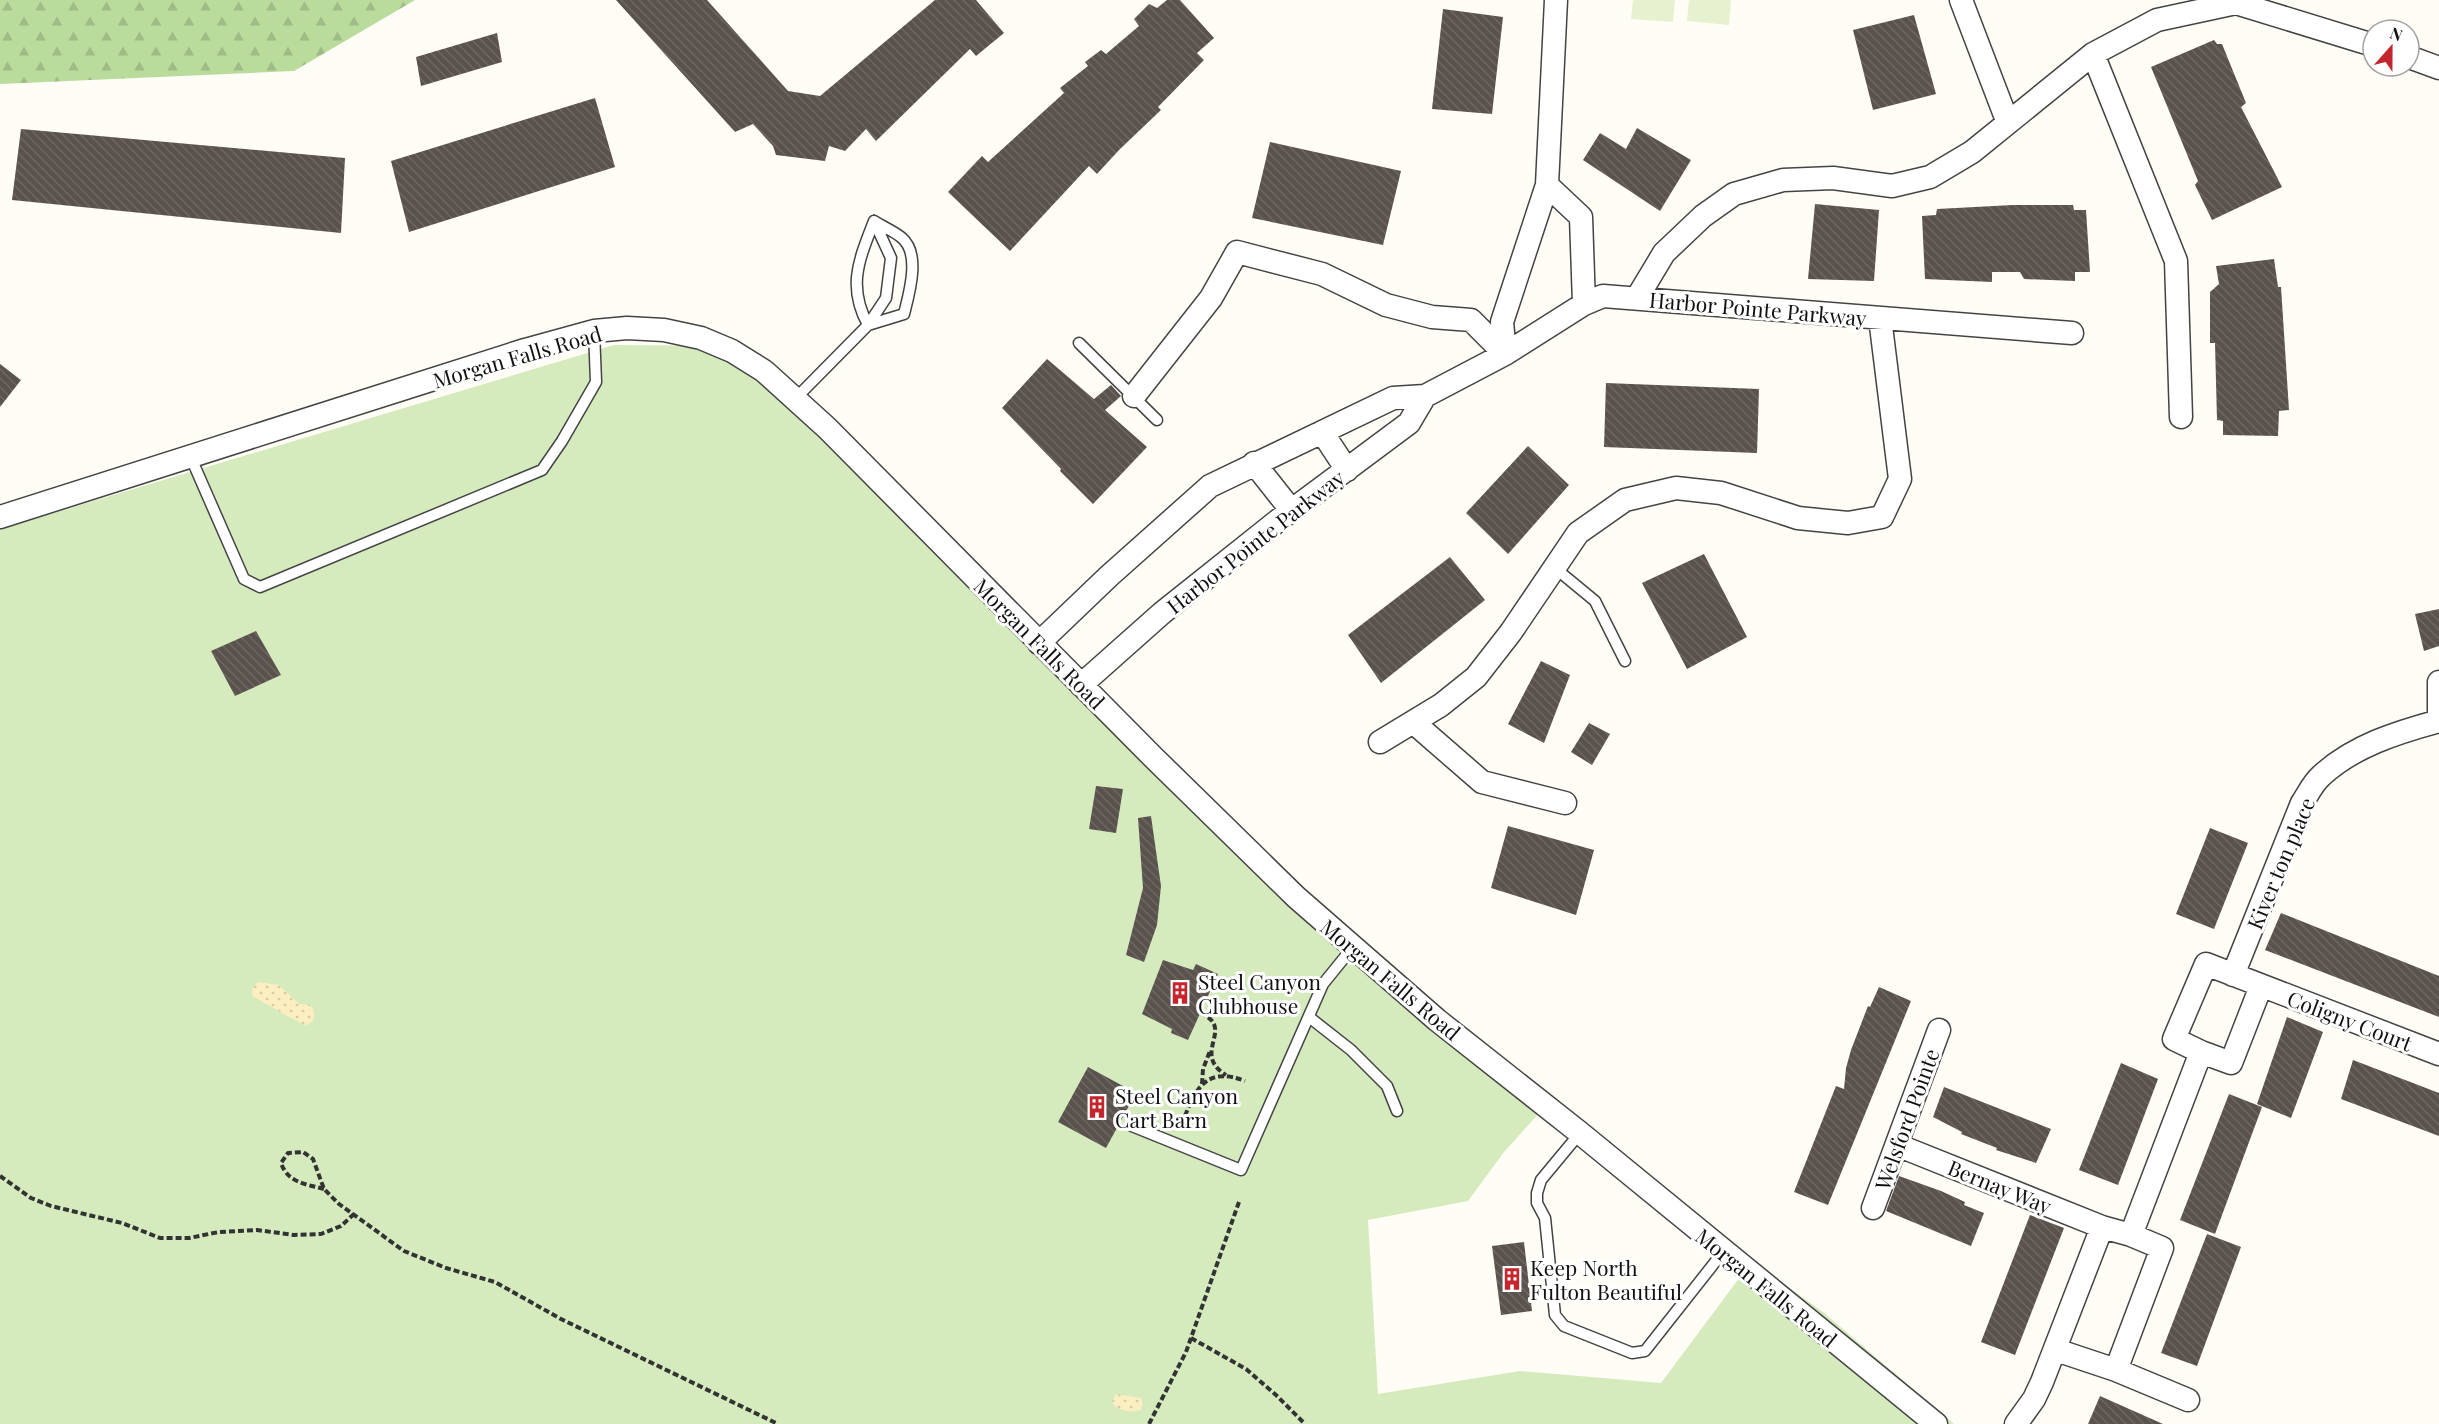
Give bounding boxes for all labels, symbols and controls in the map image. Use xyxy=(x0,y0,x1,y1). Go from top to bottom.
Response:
north arrow xyxy=(2361,18,2421,78)
text: N xyxy=(2387,22,2406,46)
street label: Harbor Pointe Parkway xyxy=(1648,285,1868,331)
street label: Morgan Falls Road xyxy=(429,319,605,393)
street label: Harbor Pointe Parkway xyxy=(1160,463,1350,619)
street label: Morgan Falls Road xyxy=(968,571,1112,715)
street label: Kiver ton place xyxy=(2240,793,2320,933)
street label: Morgan Falls Road xyxy=(1315,912,1467,1046)
place label: Steel Canyon Clubhouse xyxy=(1198,967,1321,1019)
building icon: Steel Canyon Clubhouse xyxy=(1167,980,1193,1006)
street label: Coligny Court xyxy=(2284,983,2417,1057)
street label: Welsford Pointe xyxy=(1867,1044,1945,1194)
place label: Steel Canyon Cart Barn xyxy=(1115,1081,1238,1133)
building icon: Steel Canyon Cart Barn xyxy=(1084,1094,1110,1120)
street label: Bernay Way xyxy=(1944,1153,2056,1220)
street label: Morgan Falls Road xyxy=(1690,1221,1844,1353)
place label: Keep North Fulton Beautiful xyxy=(1530,1253,1682,1305)
building icon: Keep North Fulton Beautiful xyxy=(1499,1266,1525,1292)

